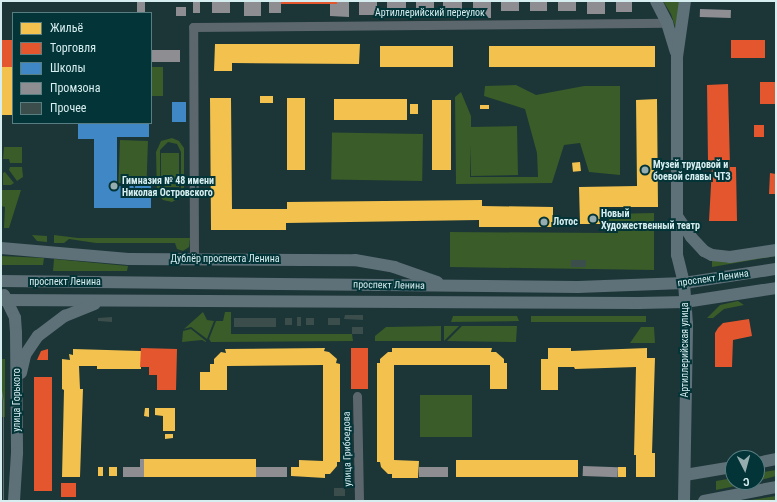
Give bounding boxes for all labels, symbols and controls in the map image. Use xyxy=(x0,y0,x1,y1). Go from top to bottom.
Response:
street label: Артиллерийский переулок xyxy=(375,7,485,19)
legend xyxy=(12,12,152,124)
text: Жильё xyxy=(50,21,83,35)
text: Торговля xyxy=(50,41,96,55)
text: Школы xyxy=(50,61,86,75)
text: Промзона xyxy=(50,81,100,95)
text: Прочее xyxy=(50,101,86,115)
place label: Музей трудовой и боевой славы ЧТЗ xyxy=(653,158,731,182)
marker: Музей трудовой и боевой славы ЧТЗ xyxy=(640,165,650,175)
place label: Гимназия № 48 имени Николая Островского xyxy=(122,174,214,198)
marker: Гимназия № 48 имени Николая Островского xyxy=(109,181,119,191)
place label: Новый Художественный театр xyxy=(601,207,700,230)
marker: Новый Художественный театр xyxy=(588,214,598,224)
marker: Лотос xyxy=(538,216,550,228)
place label: Лотос xyxy=(553,216,578,228)
street label: Дублёр проспекта Ленина xyxy=(170,253,280,265)
street label: проспект Ленина xyxy=(677,267,749,289)
street label: проспект Ленина xyxy=(29,276,101,288)
street label: проспект Ленина xyxy=(353,278,425,292)
street label: Артиллерийская улица xyxy=(679,302,691,398)
street label: улица Горького xyxy=(11,368,23,432)
street label: улица Грибоедова xyxy=(340,411,354,487)
north arrow xyxy=(725,450,765,490)
text: С xyxy=(742,475,750,488)

